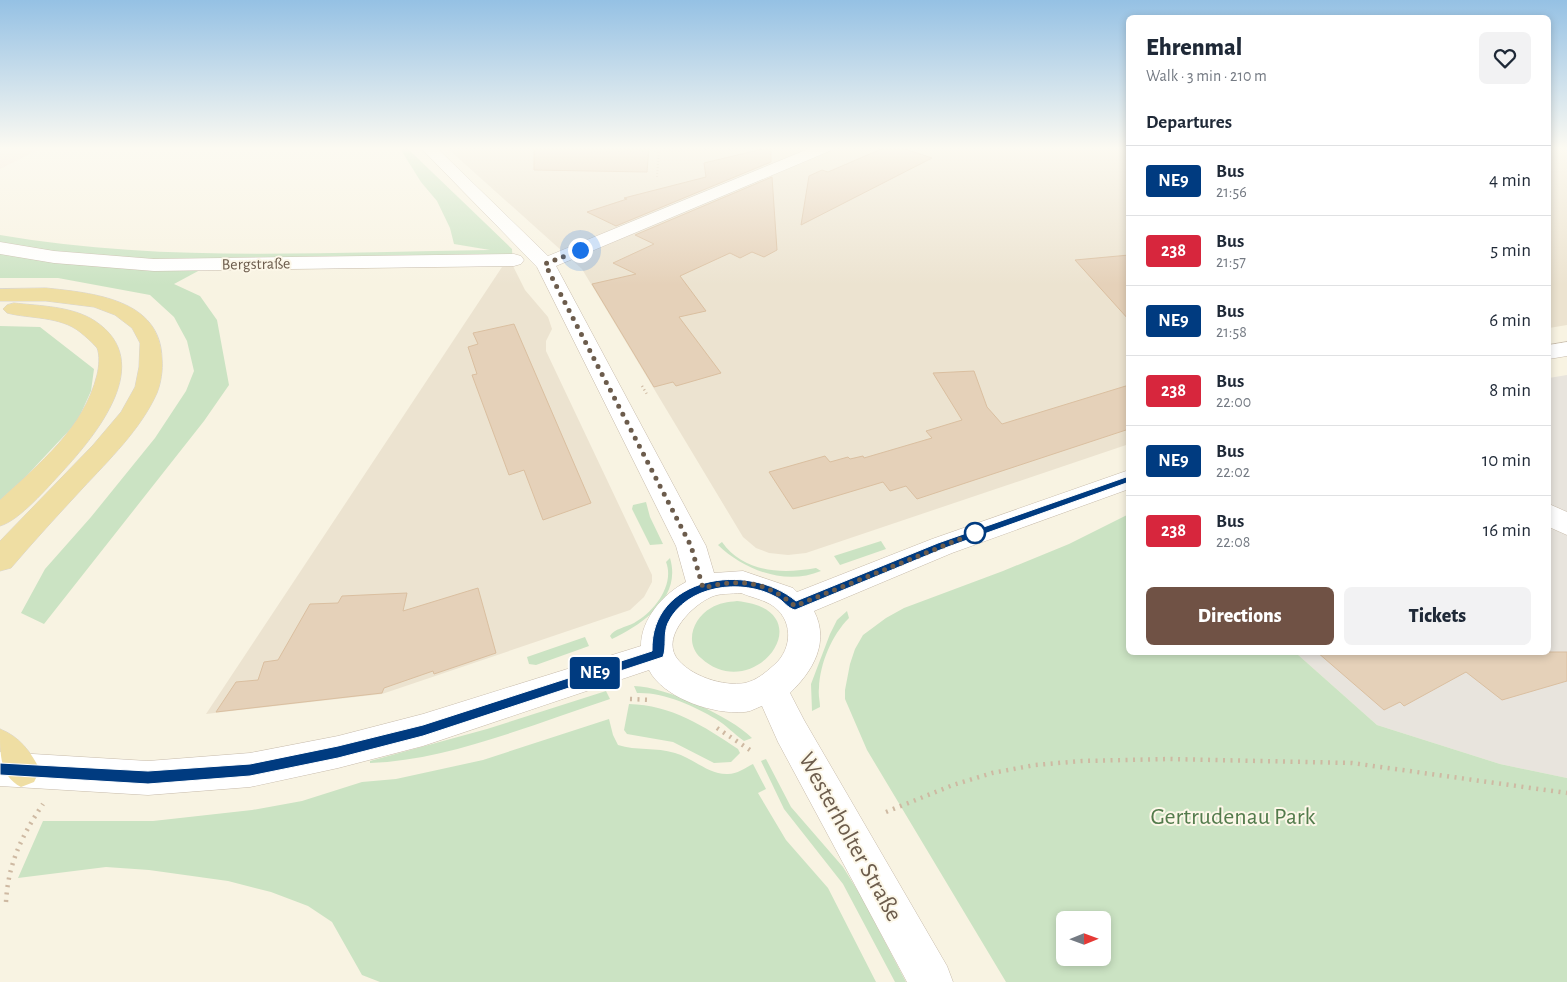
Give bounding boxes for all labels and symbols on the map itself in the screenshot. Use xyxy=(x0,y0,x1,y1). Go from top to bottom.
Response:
your location xyxy=(568,238,593,263)
street label: Bergstraße xyxy=(222,255,290,273)
unlabelled marker xyxy=(964,522,986,544)
line badge: NE9 xyxy=(566,657,624,689)
street label: Westerholter Straße xyxy=(794,749,906,925)
park label: Gertrudenau Park xyxy=(1151,805,1316,829)
north arrow xyxy=(1056,911,1111,966)

